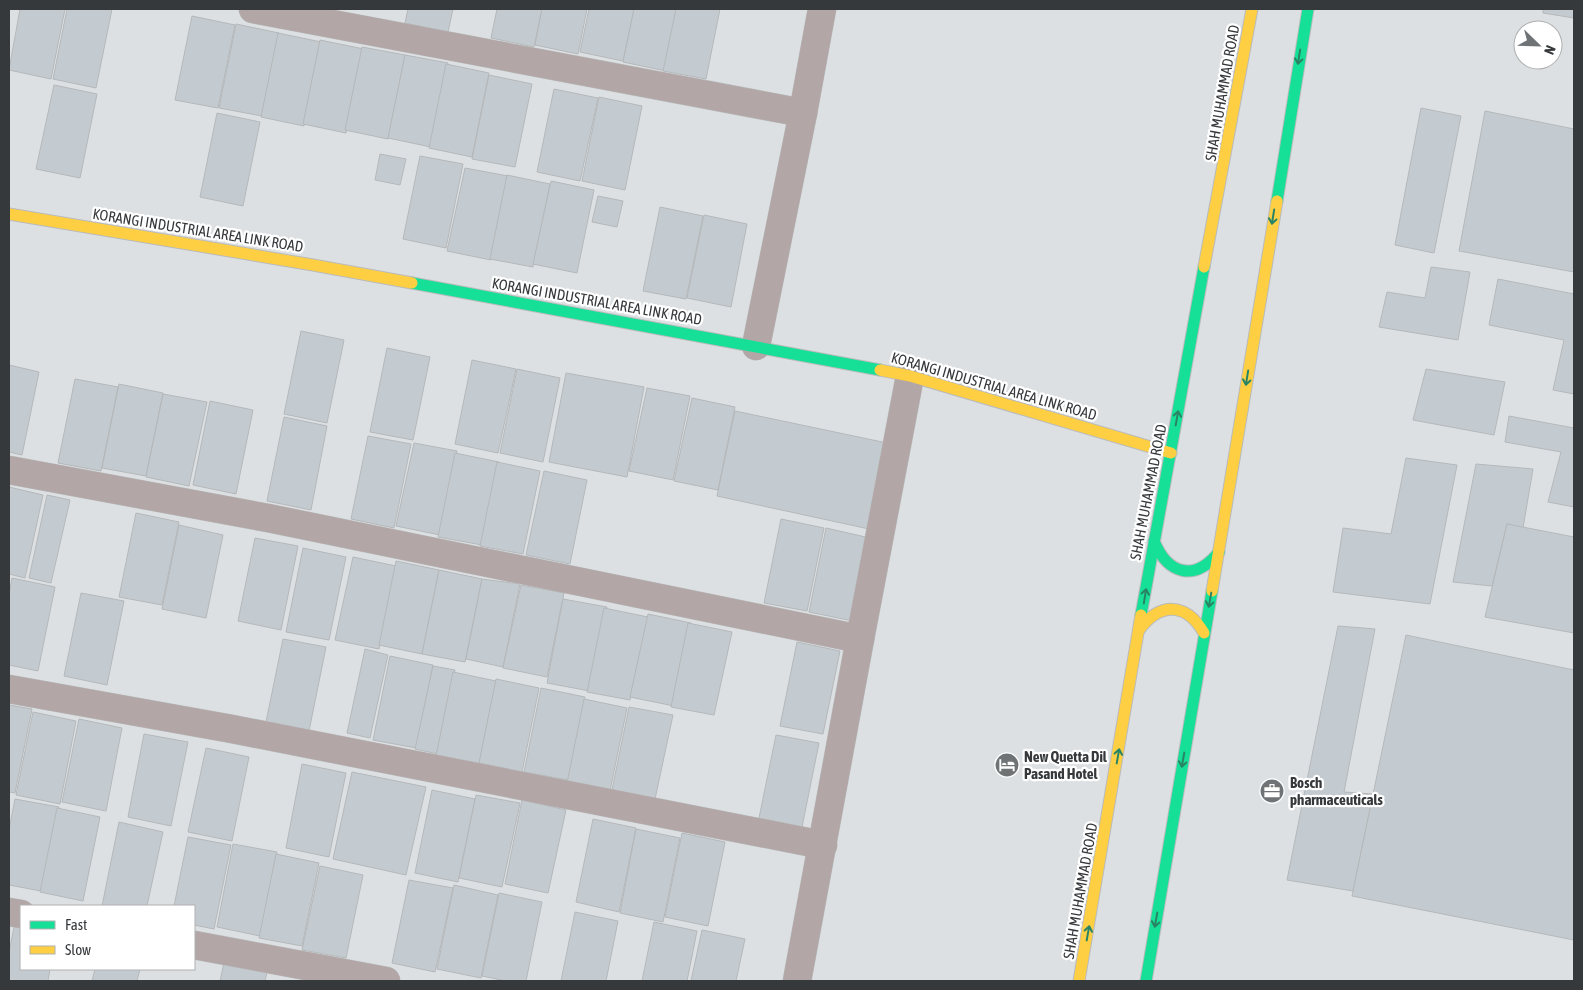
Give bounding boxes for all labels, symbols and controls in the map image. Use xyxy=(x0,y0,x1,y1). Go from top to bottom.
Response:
north arrow xyxy=(1513,20,1563,70)
street label: SHAH MUHAMMAD ROAD xyxy=(1202,24,1242,162)
text: N xyxy=(1541,43,1559,57)
one-way arrow xyxy=(1294,48,1304,64)
street label: KORANGI INDUSTRIAL AREA LINK ROAD xyxy=(92,205,304,255)
one-way arrow xyxy=(1268,209,1278,225)
street label: KORANGI INDUSTRIAL AREA LINK ROAD xyxy=(491,274,703,328)
street label: KORANGI INDUSTRIAL AREA LINK ROAD xyxy=(889,348,1099,424)
one-way arrow xyxy=(1242,369,1252,385)
one-way arrow xyxy=(1173,411,1183,427)
street label: SHAH MUHAMMAD ROAD xyxy=(1127,423,1169,561)
one-way arrow xyxy=(1140,588,1150,604)
one-way arrow xyxy=(1205,591,1215,607)
place label: New Quetta Dil Pasand Hotel xyxy=(1024,748,1108,782)
one-way arrow xyxy=(1113,748,1123,764)
one-way arrow xyxy=(1177,751,1187,767)
hotel icon: New Quetta Dil Pasand Hotel xyxy=(994,752,1020,778)
place label: Bosch pharmaceuticals xyxy=(1290,774,1383,808)
office icon: Bosch pharmaceuticals xyxy=(1259,778,1285,804)
street label: SHAH MUHAMMAD ROAD xyxy=(1060,822,1100,960)
legend xyxy=(20,905,195,970)
one-way arrow xyxy=(1150,912,1160,928)
text: Fast xyxy=(65,916,87,933)
one-way arrow xyxy=(1083,926,1093,942)
text: Slow xyxy=(65,941,91,958)

